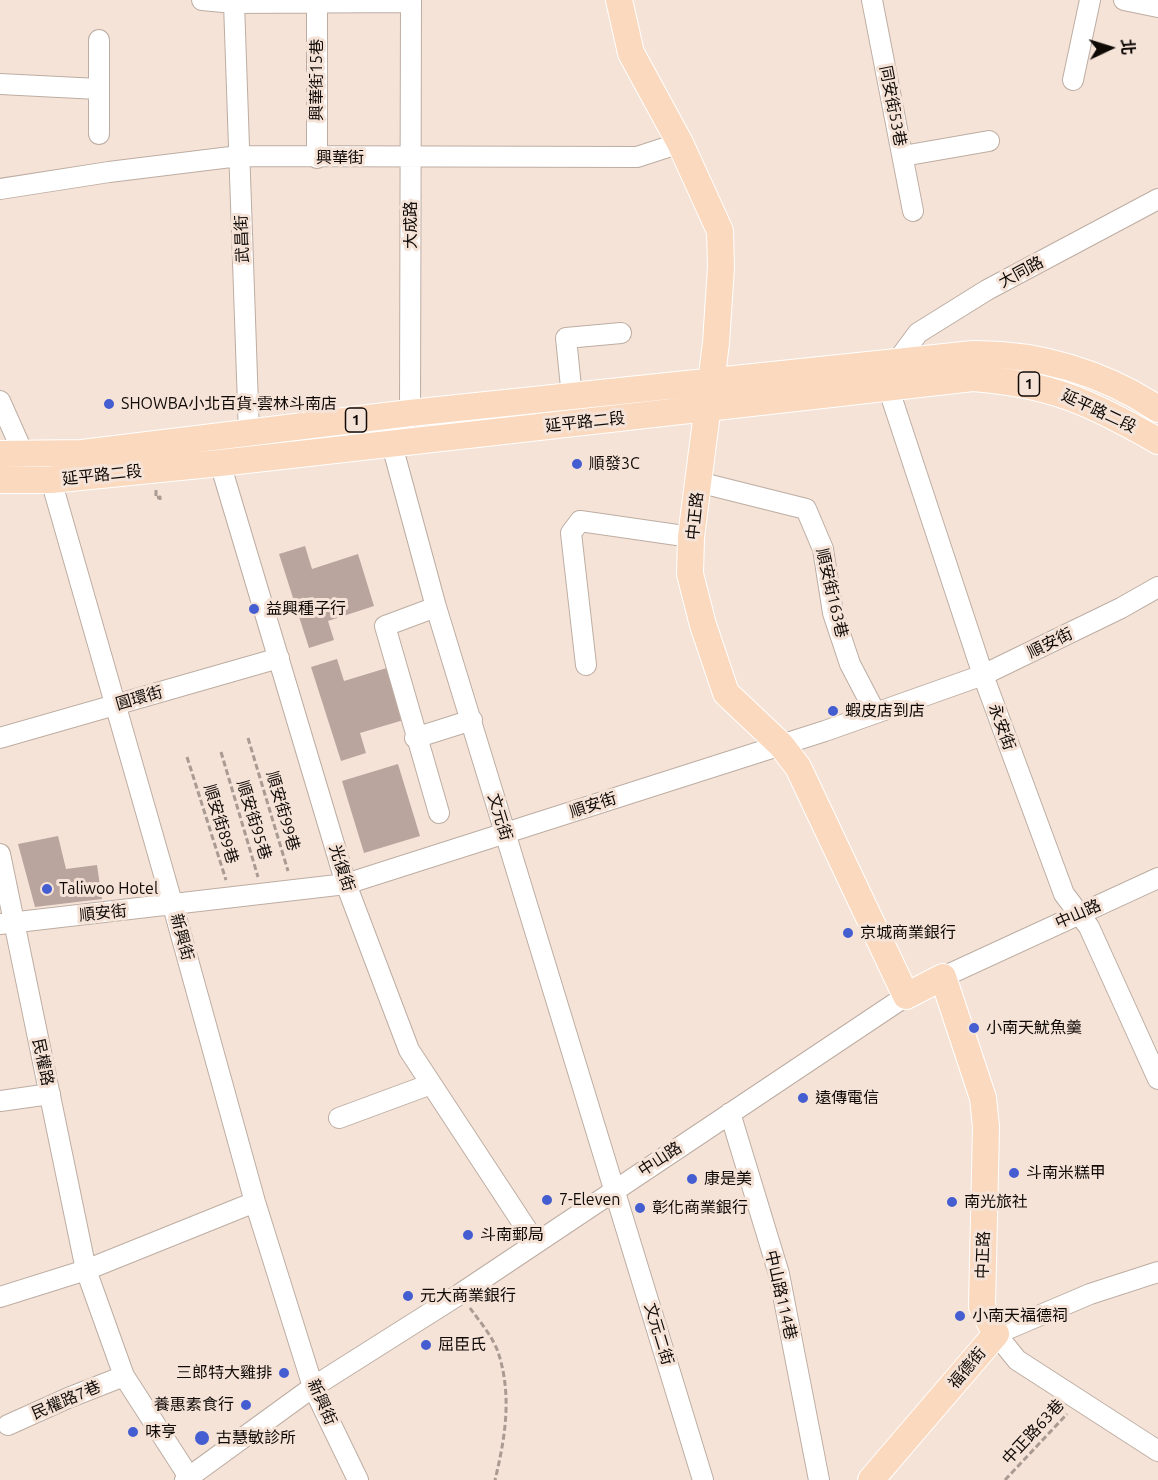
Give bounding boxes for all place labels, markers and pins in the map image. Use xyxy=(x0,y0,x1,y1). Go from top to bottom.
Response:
place label: SHOWBA小北百貨-雲林斗南店 xyxy=(121,394,337,414)
marker: SHOWBA小北百貨-雲林斗南店 xyxy=(102,397,116,411)
place label: 順發3C xyxy=(589,454,640,474)
marker: 順發3C xyxy=(570,457,584,471)
place label: 益興種子行 xyxy=(266,599,346,619)
marker: 益興種子行 xyxy=(247,602,261,616)
place label: 蝦皮店到店 xyxy=(845,701,925,721)
marker: 蝦皮店到店 xyxy=(826,704,840,718)
place label: Taliwoo Hotel xyxy=(59,879,158,899)
marker: Taliwoo Hotel xyxy=(40,882,54,896)
place label: 京城商業銀行 xyxy=(860,923,956,943)
marker: 京城商業銀行 xyxy=(841,926,855,940)
place label: 小南天魷魚羹 xyxy=(986,1018,1082,1038)
marker: 小南天魷魚羹 xyxy=(967,1021,981,1035)
place label: 遠傳電信 xyxy=(815,1088,879,1108)
marker: 遠傳電信 xyxy=(796,1091,810,1105)
place label: 斗南米糕甲 xyxy=(1026,1163,1106,1183)
marker: 斗南米糕甲 xyxy=(1007,1166,1021,1180)
place label: 康是美 xyxy=(704,1169,752,1189)
marker: 康是美 xyxy=(685,1172,699,1186)
place label: 7-Eleven xyxy=(559,1190,620,1210)
place label: 南光旅社 xyxy=(964,1192,1028,1212)
marker: 7-Eleven xyxy=(540,1193,554,1207)
marker: 南光旅社 xyxy=(945,1195,959,1209)
place label: 彰化商業銀行 xyxy=(652,1198,748,1218)
marker: 彰化商業銀行 xyxy=(633,1201,647,1215)
place label: 斗南郵局 xyxy=(480,1225,544,1245)
marker: 斗南郵局 xyxy=(461,1228,475,1242)
place label: 元大商業銀行 xyxy=(420,1286,516,1306)
marker: 元大商業銀行 xyxy=(401,1289,415,1303)
place label: 小南天福德祠 xyxy=(972,1306,1068,1326)
marker: 小南天福德祠 xyxy=(953,1309,967,1323)
place label: 屈臣氏 xyxy=(438,1335,486,1355)
marker: 屈臣氏 xyxy=(419,1338,433,1352)
place label: 三郎特大雞排 xyxy=(176,1363,272,1383)
marker: 三郎特大雞排 xyxy=(277,1366,291,1380)
place label: 養惠素食行 xyxy=(154,1395,234,1415)
marker: 養惠素食行 xyxy=(239,1398,253,1412)
place label: 味亨 xyxy=(145,1422,177,1442)
marker: 味亨 xyxy=(126,1425,140,1439)
place label: 古慧敏診所 xyxy=(216,1428,296,1448)
marker: 古慧敏診所 xyxy=(193,1429,211,1447)

